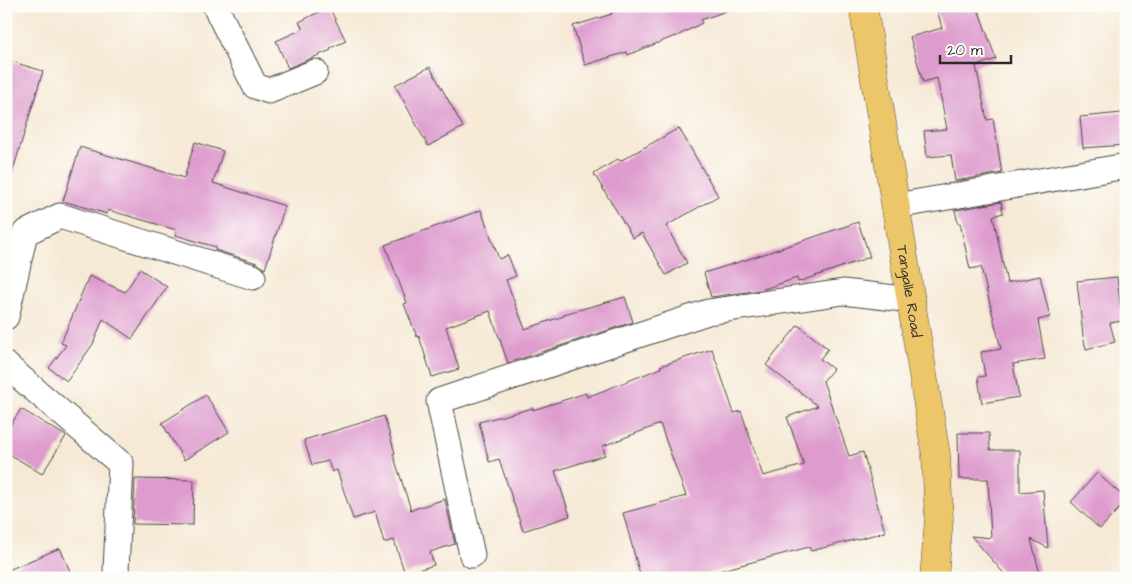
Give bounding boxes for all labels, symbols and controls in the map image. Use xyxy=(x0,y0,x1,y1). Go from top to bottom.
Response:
scale bar xyxy=(940,32,1011,64)
text: 20 m xyxy=(947,40,983,61)
street label: Tangalle Road xyxy=(891,244,927,339)

